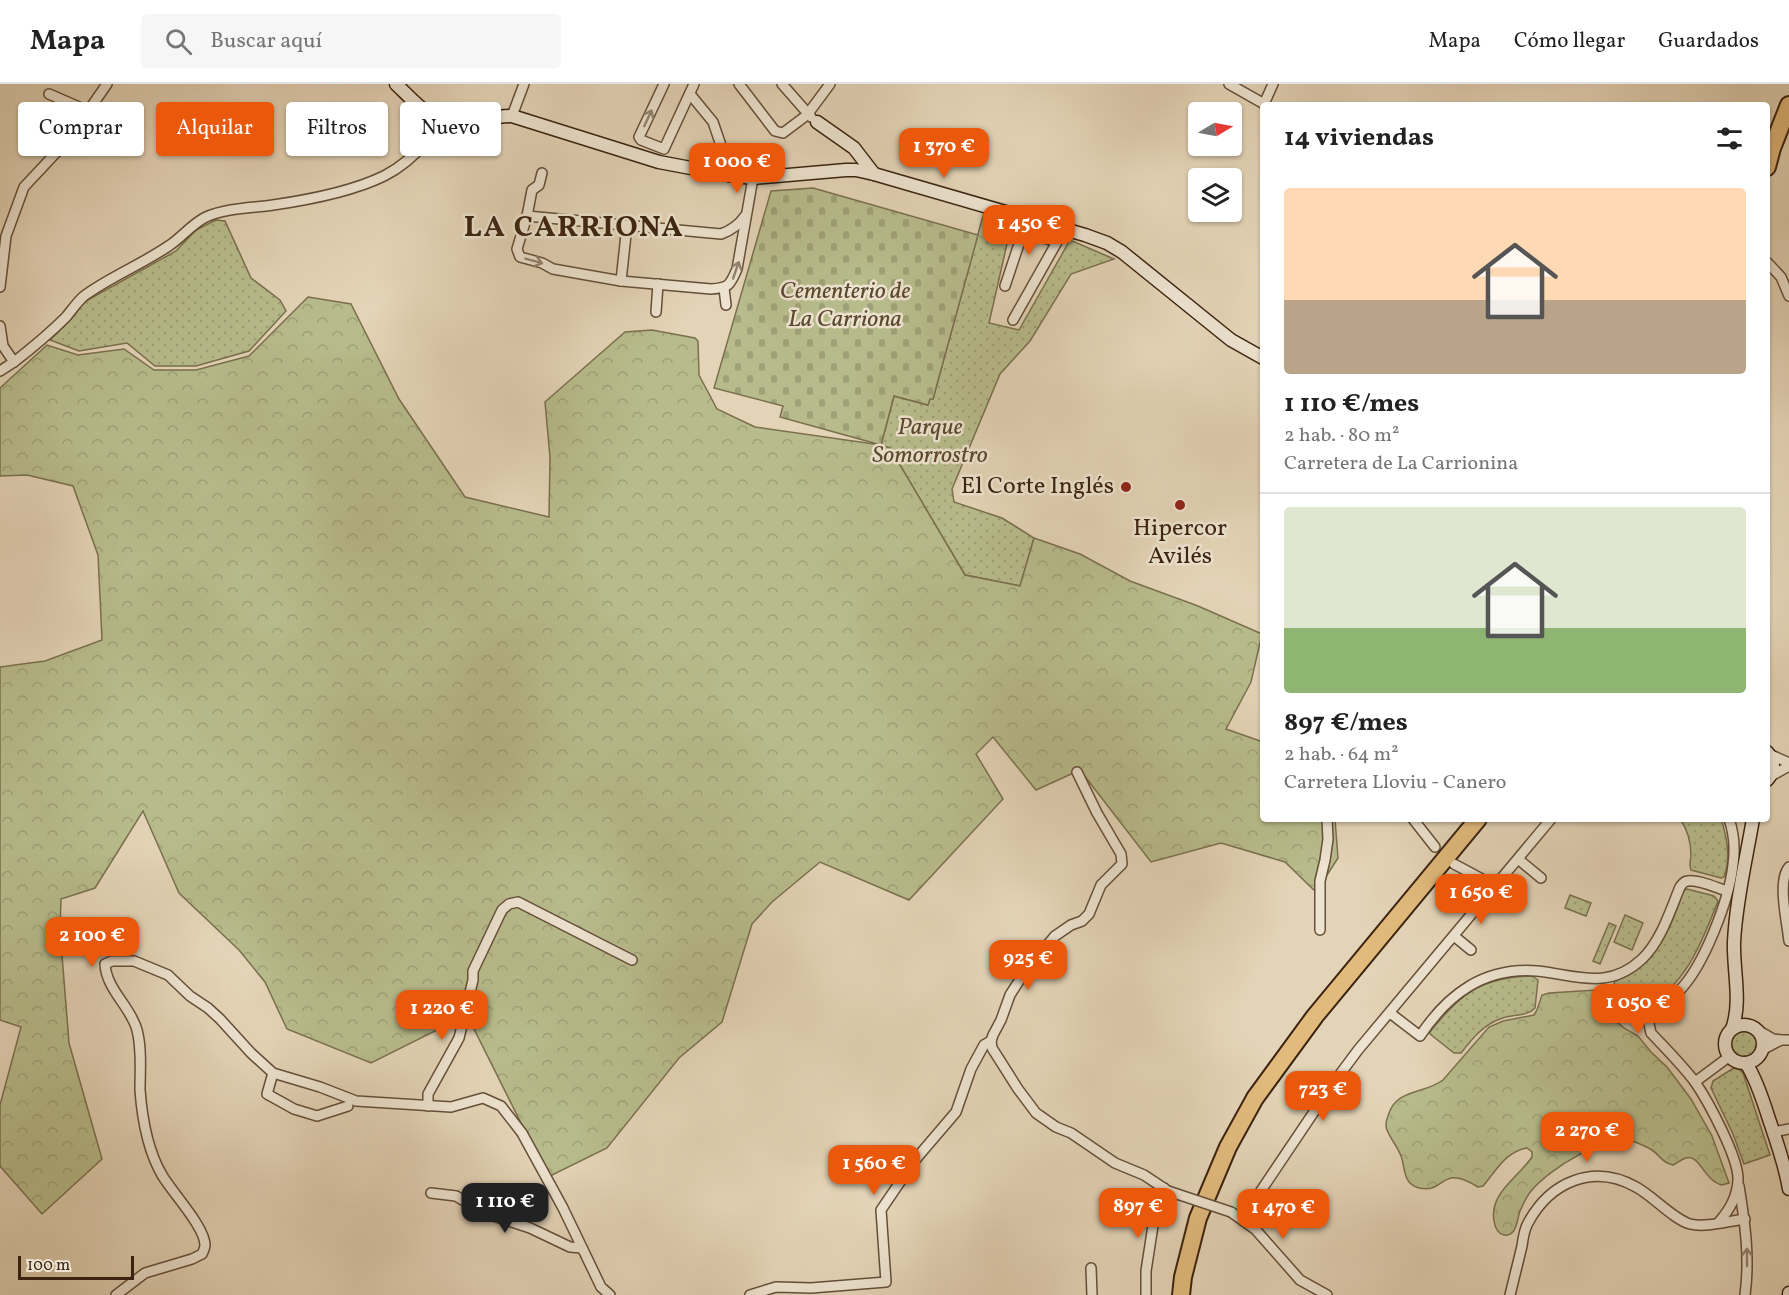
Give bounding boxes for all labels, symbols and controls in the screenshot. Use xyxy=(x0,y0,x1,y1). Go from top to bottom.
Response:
search box xyxy=(141,14,561,68)
text: Mapa xyxy=(30,22,105,61)
icon: search xyxy=(162,25,195,58)
text: Buscar aquí xyxy=(210,26,322,57)
text: Mapa xyxy=(1428,27,1481,56)
text: Cómo llegar xyxy=(1514,27,1625,56)
text: Guardados xyxy=(1658,27,1759,56)
chip: Comprar xyxy=(18,102,144,156)
chip: Alquilar xyxy=(156,102,274,156)
chip: Filtros xyxy=(286,102,388,156)
chip: Nuevo xyxy=(400,102,501,156)
north arrow xyxy=(1188,102,1242,156)
map controls xyxy=(1188,102,1242,222)
one-way arrow xyxy=(642,109,654,127)
text: 14 viviendas xyxy=(1284,120,1434,156)
icon: filters xyxy=(1713,122,1746,155)
pin: 1 370 € xyxy=(889,128,999,179)
text: 1 370 € xyxy=(913,133,975,161)
pin: 1 000 € xyxy=(682,143,792,194)
text: 1 000 € xyxy=(703,148,771,176)
button: layers xyxy=(1188,168,1242,222)
pin: 1 450 € xyxy=(974,205,1084,256)
district label: LA CARRIONA xyxy=(464,207,684,249)
text: 1 450 € xyxy=(997,210,1061,238)
icon: home xyxy=(1461,227,1569,335)
one-way arrow xyxy=(524,256,543,267)
one-way arrow xyxy=(731,260,742,279)
park label: Cementerio de La Carriona xyxy=(780,275,911,337)
text: 1 110 €/mes xyxy=(1284,386,1419,422)
park label: Parque Somorrostro xyxy=(872,411,988,473)
text: 2 hab. · 80 m² xyxy=(1284,422,1399,450)
text: Carretera de La Carrionina xyxy=(1284,450,1518,478)
place label: El Corte Inglés xyxy=(961,470,1114,504)
marker: El Corte Inglés xyxy=(1119,480,1133,494)
marker: Hipercor Avilés xyxy=(1173,498,1187,512)
place label: Hipercor Avilés xyxy=(1133,512,1227,574)
icon: home xyxy=(1461,546,1569,654)
text: 897 €/mes xyxy=(1284,705,1408,741)
text: 2 hab. · 64 m² xyxy=(1284,741,1399,769)
text: Carretera Lloviu - Canero xyxy=(1284,769,1506,797)
pin: 1 650 € xyxy=(1426,874,1536,925)
text: 1 650 € xyxy=(1449,879,1513,907)
pin: 2 100 € xyxy=(37,917,147,968)
text: 2 100 € xyxy=(59,922,125,950)
pin: 925 € xyxy=(986,940,1070,991)
text: 925 € xyxy=(1003,945,1053,973)
pin: 1 050 € xyxy=(1583,984,1693,1035)
text: 1 050 € xyxy=(1606,989,1670,1017)
pin: 1 220 € xyxy=(387,990,497,1041)
text: 1 220 € xyxy=(410,995,474,1023)
pin: 723 € xyxy=(1281,1071,1365,1122)
text: 723 € xyxy=(1299,1076,1347,1104)
pin: 2 270 € xyxy=(1532,1112,1642,1163)
text: 2 270 € xyxy=(1555,1117,1619,1145)
pin: 1 560 € xyxy=(819,1145,929,1196)
text: 1 560 € xyxy=(842,1150,906,1178)
pin: 1 110 € xyxy=(450,1183,560,1234)
text: 1 110 € xyxy=(475,1188,535,1216)
pin: 897 € xyxy=(1096,1188,1180,1239)
pin: 1 470 € xyxy=(1228,1189,1338,1240)
text: 897 € xyxy=(1113,1193,1163,1221)
text: 1 470 € xyxy=(1251,1194,1315,1222)
one-way arrow xyxy=(1741,1248,1753,1267)
scale bar xyxy=(18,1253,134,1280)
text: 100 m xyxy=(27,1255,70,1277)

